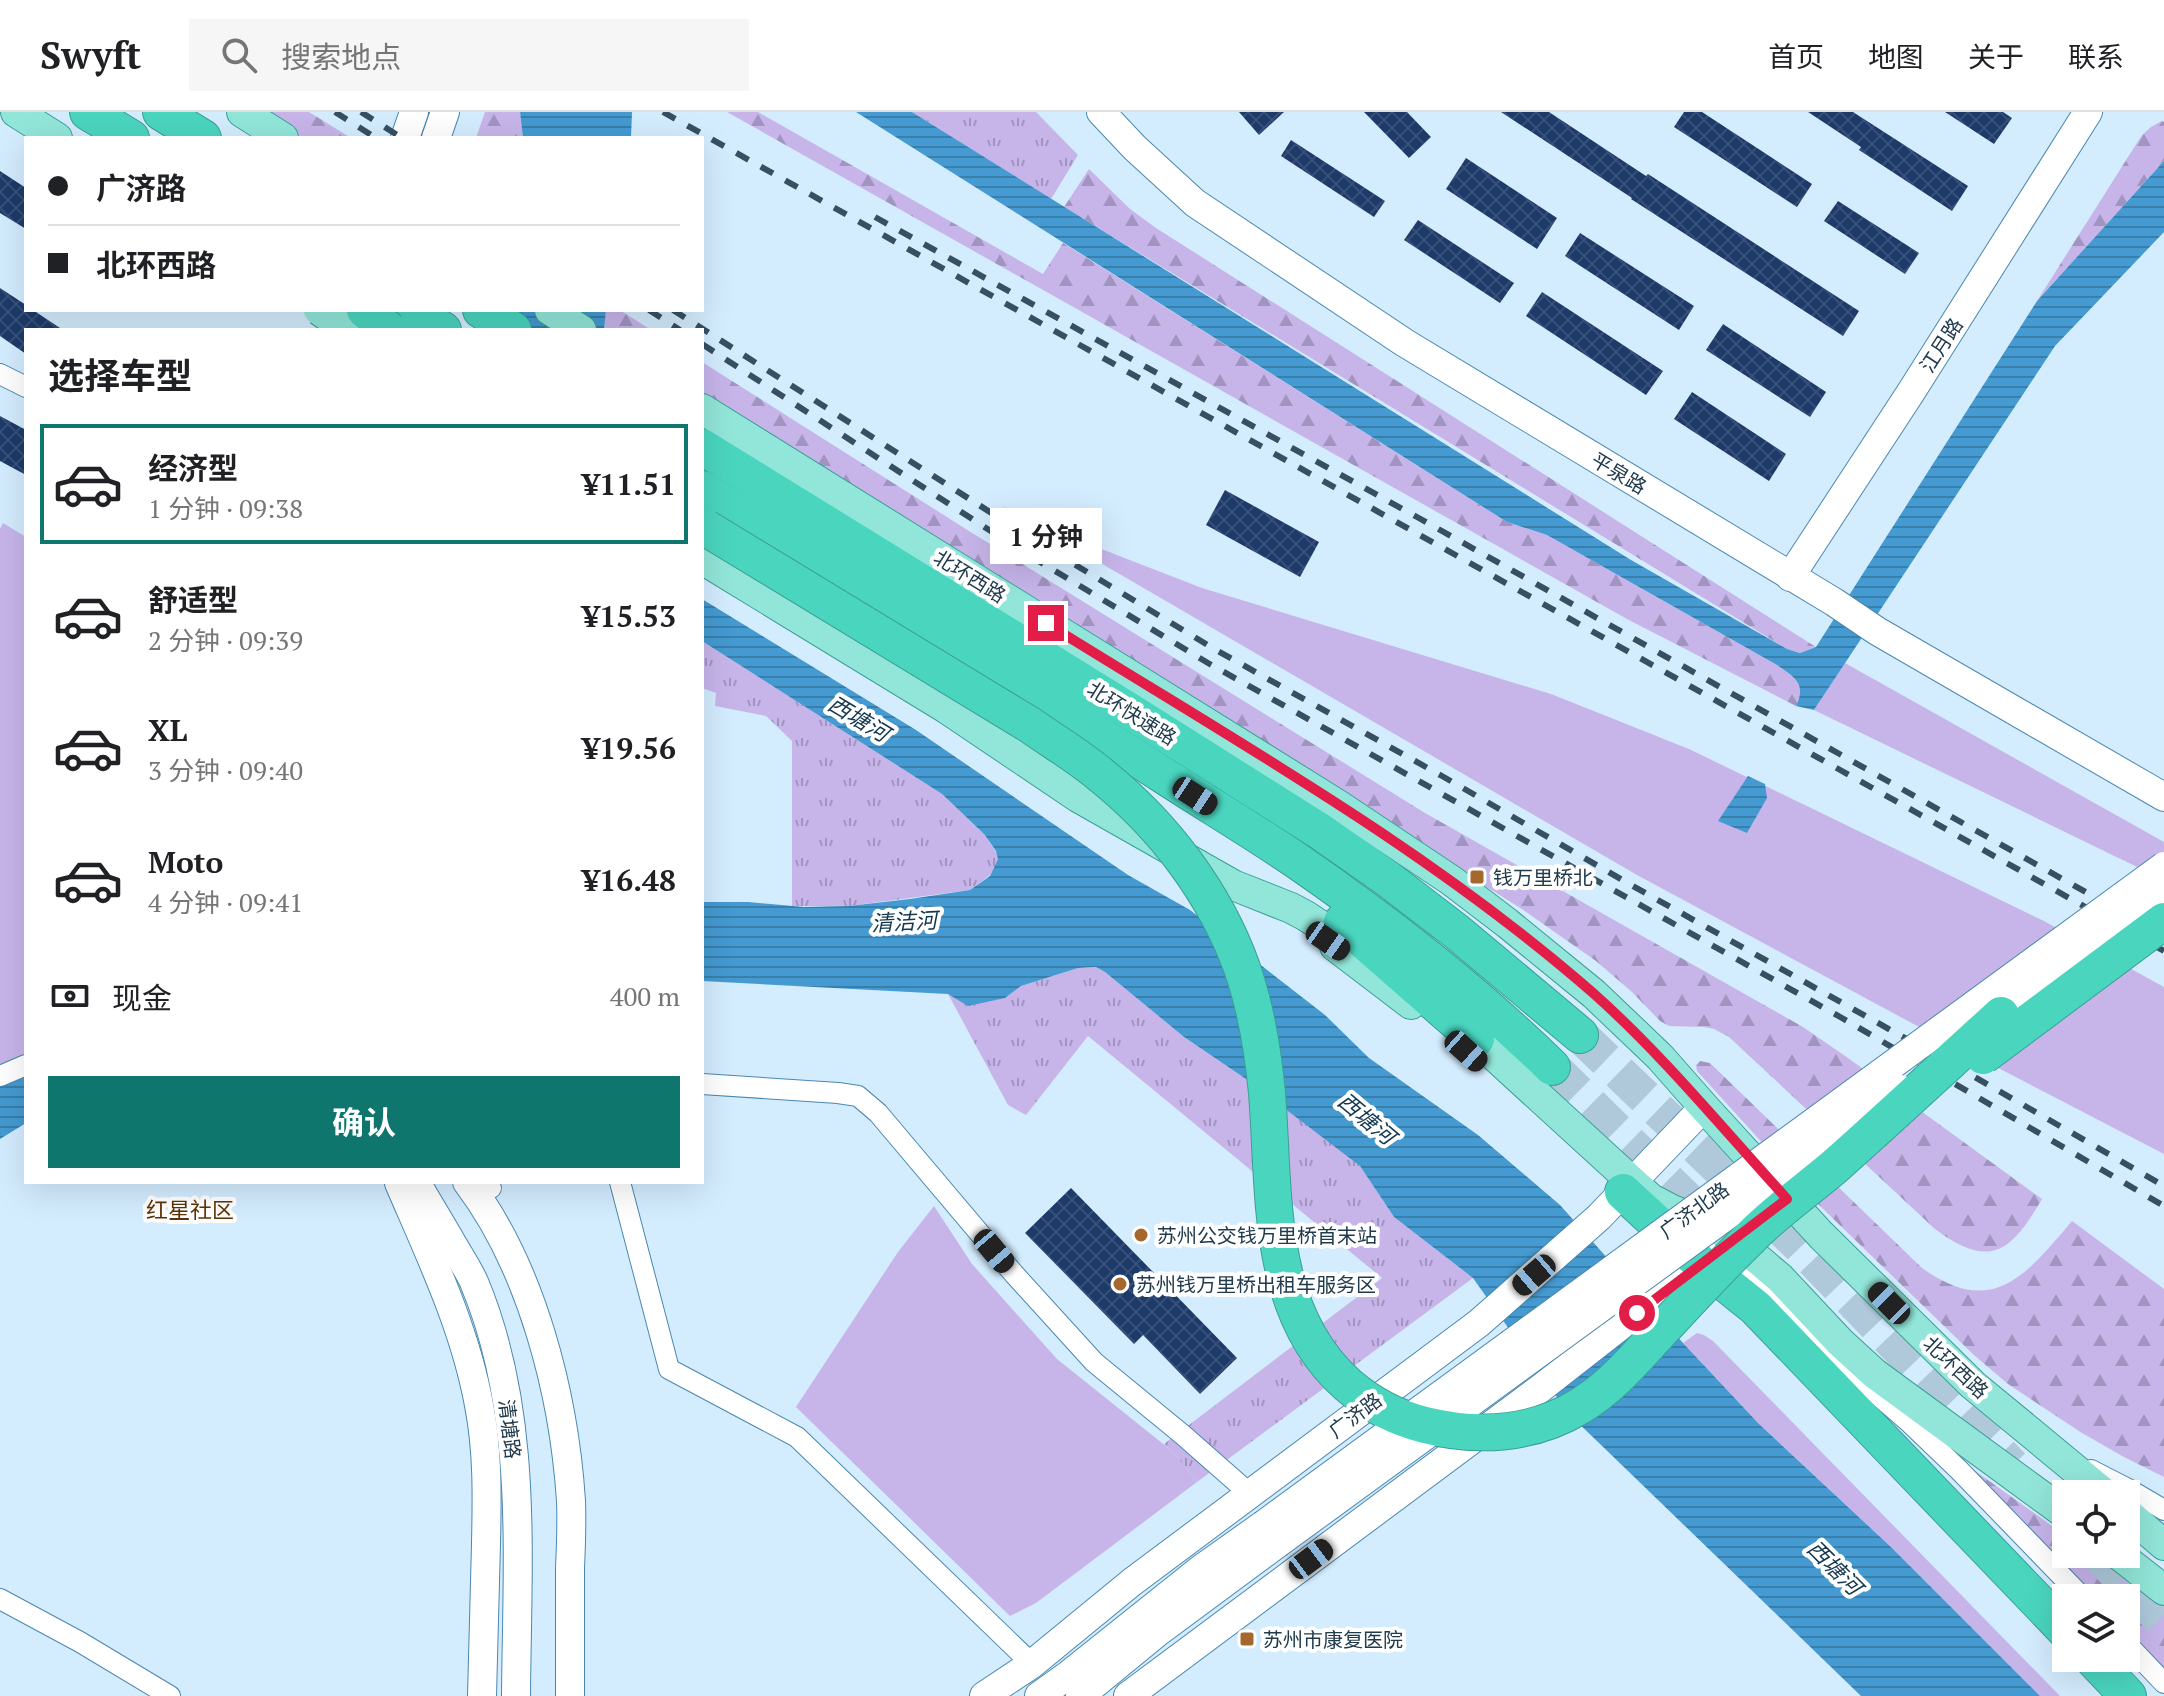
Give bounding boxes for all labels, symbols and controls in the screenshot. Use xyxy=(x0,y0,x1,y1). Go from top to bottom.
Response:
search box xyxy=(189,19,749,91)
text: Swyft xyxy=(40,30,141,80)
icon: search xyxy=(217,33,261,77)
text: 搜索地点 xyxy=(281,37,401,77)
text: 首页 xyxy=(1768,38,1824,75)
text: 地图 xyxy=(1868,38,1924,75)
text: 关于 xyxy=(1968,38,2024,75)
text: 联系 xyxy=(2068,38,2124,75)
text: 广济路 xyxy=(96,168,186,208)
text: 北环西路 xyxy=(96,245,216,285)
street label: 江月路 xyxy=(1913,312,1969,378)
text: 选择车型 xyxy=(48,352,192,399)
street label: 平泉路 xyxy=(1586,446,1652,500)
icon: car xyxy=(52,448,124,520)
text: 经济型 xyxy=(148,448,238,488)
text: ¥11.51 xyxy=(582,464,676,504)
text: 1 分钟 · 09:38 xyxy=(148,491,303,525)
callout: 1 分钟 xyxy=(990,507,1102,563)
text: 1 分钟 xyxy=(1009,519,1083,553)
street label: 北环西路 xyxy=(929,543,1011,609)
icon: car xyxy=(52,580,124,652)
text: 舒适型 xyxy=(148,580,238,620)
text: ¥15.53 xyxy=(582,596,676,636)
route end xyxy=(1028,605,1064,641)
text: 2 分钟 · 09:39 xyxy=(148,623,303,657)
street label: 北环快速路 xyxy=(1082,675,1182,751)
water label: 西塘河 xyxy=(823,689,898,749)
text: XL xyxy=(148,710,187,750)
icon: car xyxy=(52,712,124,784)
text: ¥19.56 xyxy=(582,728,676,768)
text: 3 分钟 · 09:40 xyxy=(148,753,303,787)
car xyxy=(1168,773,1222,819)
text: Moto xyxy=(148,842,223,882)
icon: car xyxy=(52,844,124,916)
text: ¥16.48 xyxy=(582,860,676,900)
place label: 钱万里桥北 xyxy=(1493,864,1593,891)
marker: 钱万里桥北 xyxy=(1468,868,1486,886)
text: 4 分钟 · 09:41 xyxy=(148,885,303,919)
water label: 清洁河 xyxy=(870,905,942,937)
car xyxy=(1301,917,1355,965)
icon: cash xyxy=(48,974,92,1018)
text: 现金 xyxy=(112,978,172,1018)
text: 400 m xyxy=(610,979,680,1013)
car xyxy=(1440,1026,1492,1076)
button: 确认 xyxy=(48,1076,680,1168)
water label: 西塘河 xyxy=(1332,1086,1405,1153)
street label: 广济北路 xyxy=(1654,1176,1734,1244)
district label: 红星社区 xyxy=(146,1195,234,1224)
place label: 苏州公交钱万里桥首末站 xyxy=(1157,1222,1377,1249)
car xyxy=(969,1225,1019,1277)
marker: 苏州公交钱万里桥首末站 xyxy=(1132,1226,1150,1244)
car xyxy=(1508,1250,1560,1300)
place label: 苏州钱万里桥出租车服务区 xyxy=(1136,1271,1376,1298)
marker: 苏州钱万里桥出租车服务区 xyxy=(1111,1275,1129,1293)
car xyxy=(1864,1278,1914,1328)
route start xyxy=(1619,1295,1655,1331)
street label: 北环西路 xyxy=(1918,1330,1994,1404)
street label: 广济路 xyxy=(1323,1386,1387,1444)
street label: 清塘路 xyxy=(493,1398,527,1460)
map controls xyxy=(2052,1480,2140,1672)
button: locate xyxy=(2052,1480,2140,1568)
water label: 西塘河 xyxy=(1801,1533,1871,1603)
car xyxy=(1285,1535,1337,1583)
button: layers xyxy=(2052,1584,2140,1672)
place label: 苏州市康复医院 xyxy=(1263,1626,1403,1653)
marker: 苏州市康复医院 xyxy=(1238,1630,1256,1648)

